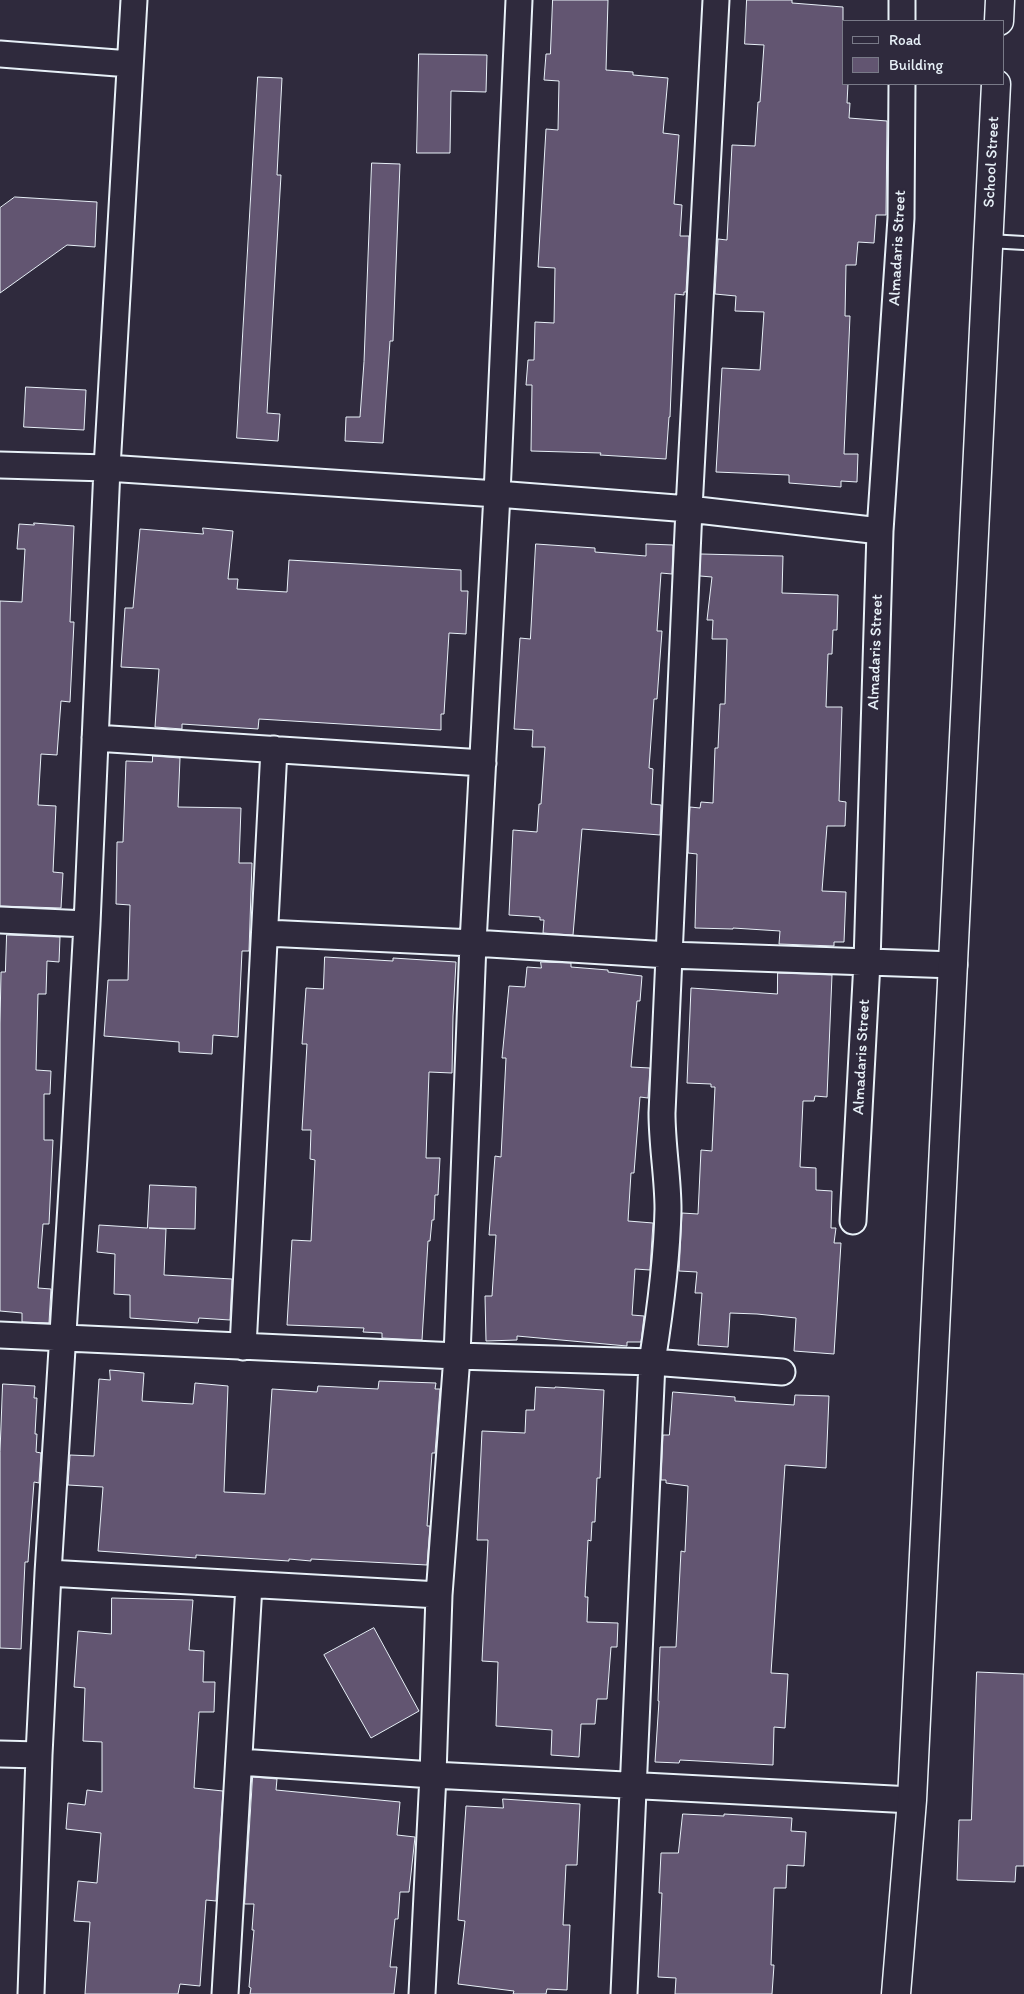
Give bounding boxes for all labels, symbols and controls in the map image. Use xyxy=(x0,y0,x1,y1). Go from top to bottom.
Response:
legend xyxy=(842,20,1004,85)
text: Road xyxy=(889,31,921,49)
text: Building xyxy=(889,56,943,74)
street label: School Street xyxy=(980,116,1004,208)
street label: Almadaris Street xyxy=(885,190,911,306)
street label: Almadaris Street xyxy=(864,594,888,710)
street label: Almadaris Street xyxy=(849,999,875,1115)

